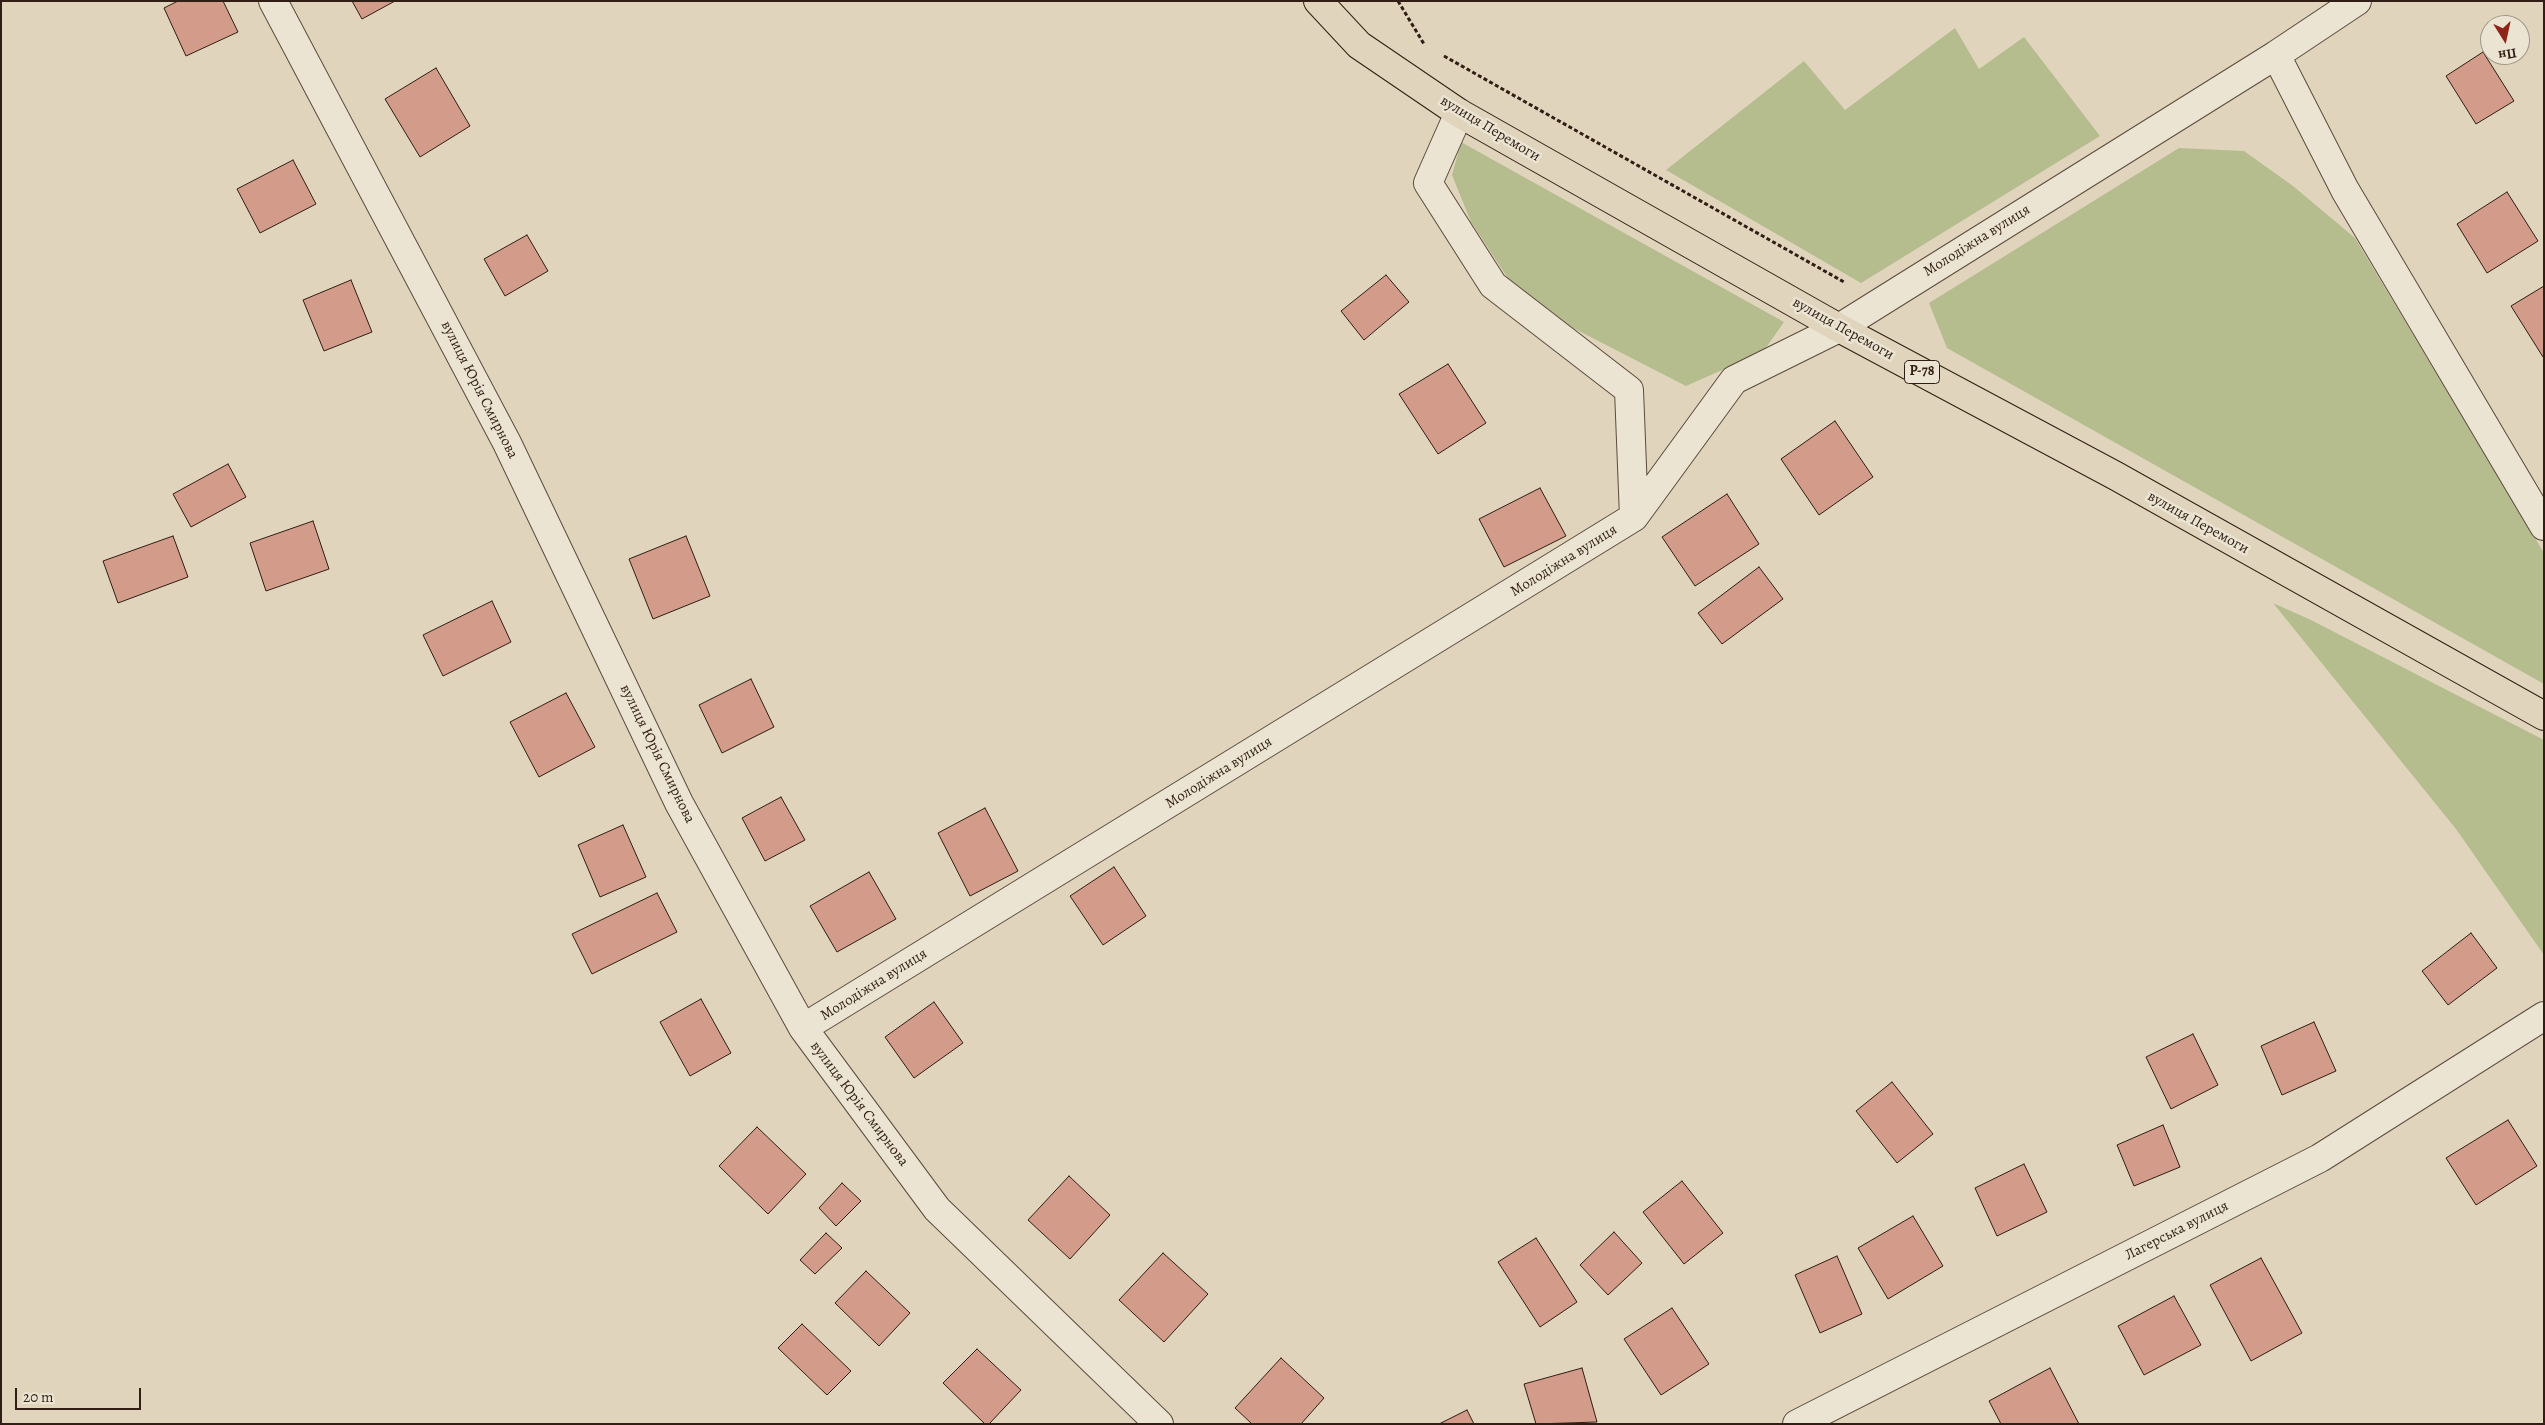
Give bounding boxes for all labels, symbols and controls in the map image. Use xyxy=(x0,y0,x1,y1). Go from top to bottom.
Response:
north arrow xyxy=(2480,15,2530,65)
text: Пн xyxy=(2497,43,2518,65)
street label: вулиця Перемоги xyxy=(1437,92,1543,166)
street label: Молодіжна вулиця xyxy=(1920,201,2034,281)
street label: вулиця Перемоги xyxy=(1789,294,1897,364)
street label: вулиця Юрія Смирнова xyxy=(436,318,522,462)
road number: Р-78 xyxy=(1904,361,1940,384)
street label: вулиця Перемоги xyxy=(2144,488,2252,558)
street label: Молодіжна вулиця xyxy=(1507,521,1621,601)
street label: вулиця Юрія Смирнова xyxy=(616,682,698,826)
street label: Молодіжна вулиця xyxy=(1162,733,1276,813)
street label: Молодіжна вулиця xyxy=(817,945,931,1025)
street label: вулиця Юрія Смирнова xyxy=(806,1038,912,1170)
street label: Лагерська вулиця xyxy=(2122,1197,2232,1265)
scale bar xyxy=(18,1378,144,1410)
text: 20 m xyxy=(23,1387,54,1407)

